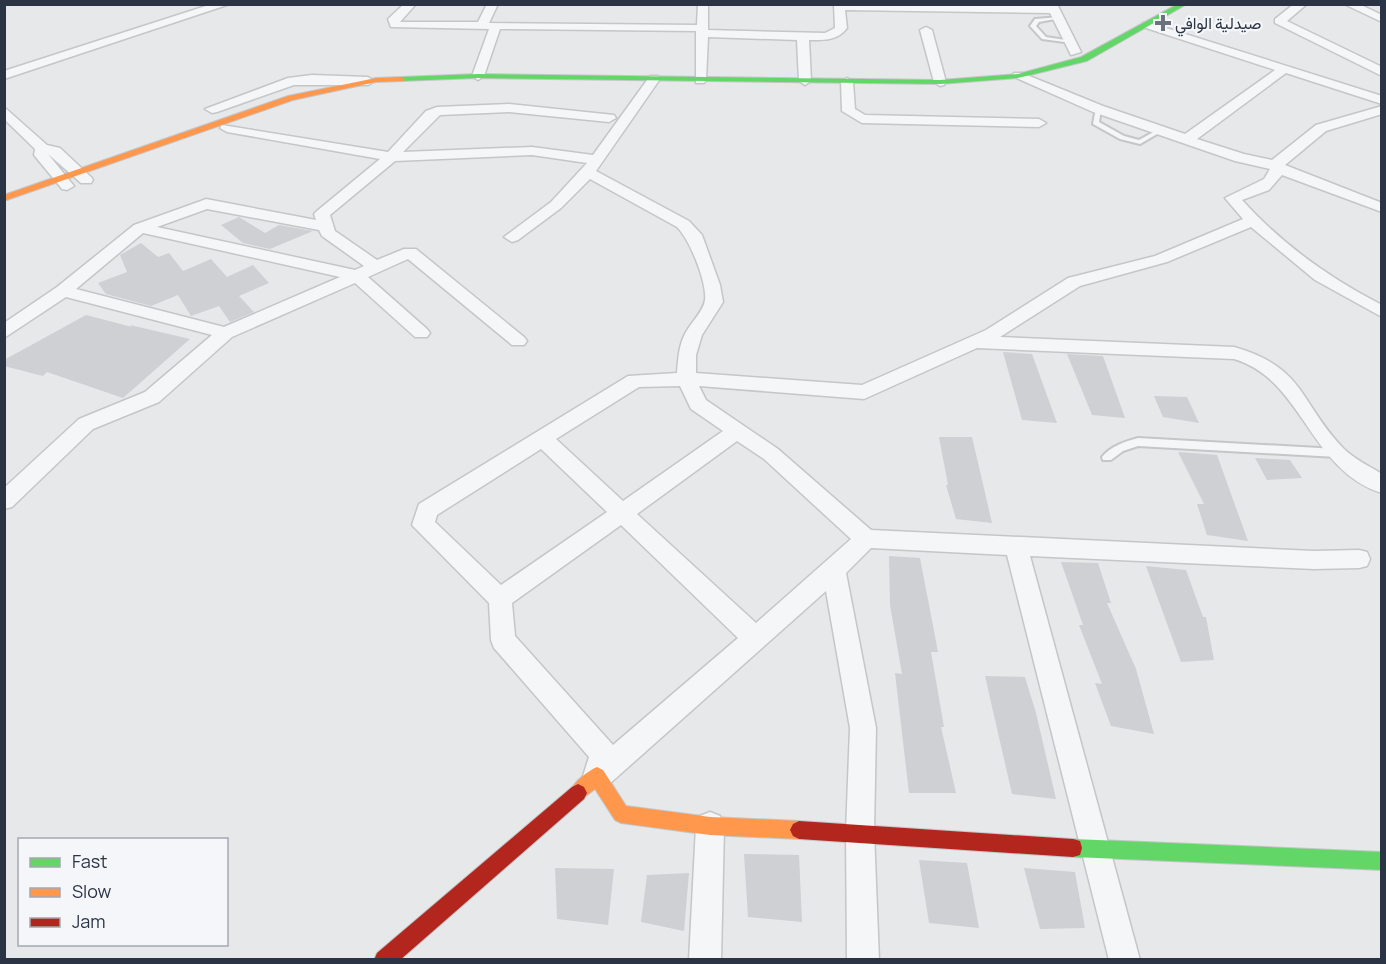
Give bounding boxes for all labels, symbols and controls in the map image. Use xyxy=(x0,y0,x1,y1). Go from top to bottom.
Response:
place label: صيدلية الوافي xyxy=(1175,12,1261,37)
marker: صيدلية الوافي xyxy=(1156,16,1170,30)
legend xyxy=(18,838,228,946)
text: Fast xyxy=(72,849,107,873)
text: Slow xyxy=(72,879,112,903)
text: Jam xyxy=(72,909,106,933)

